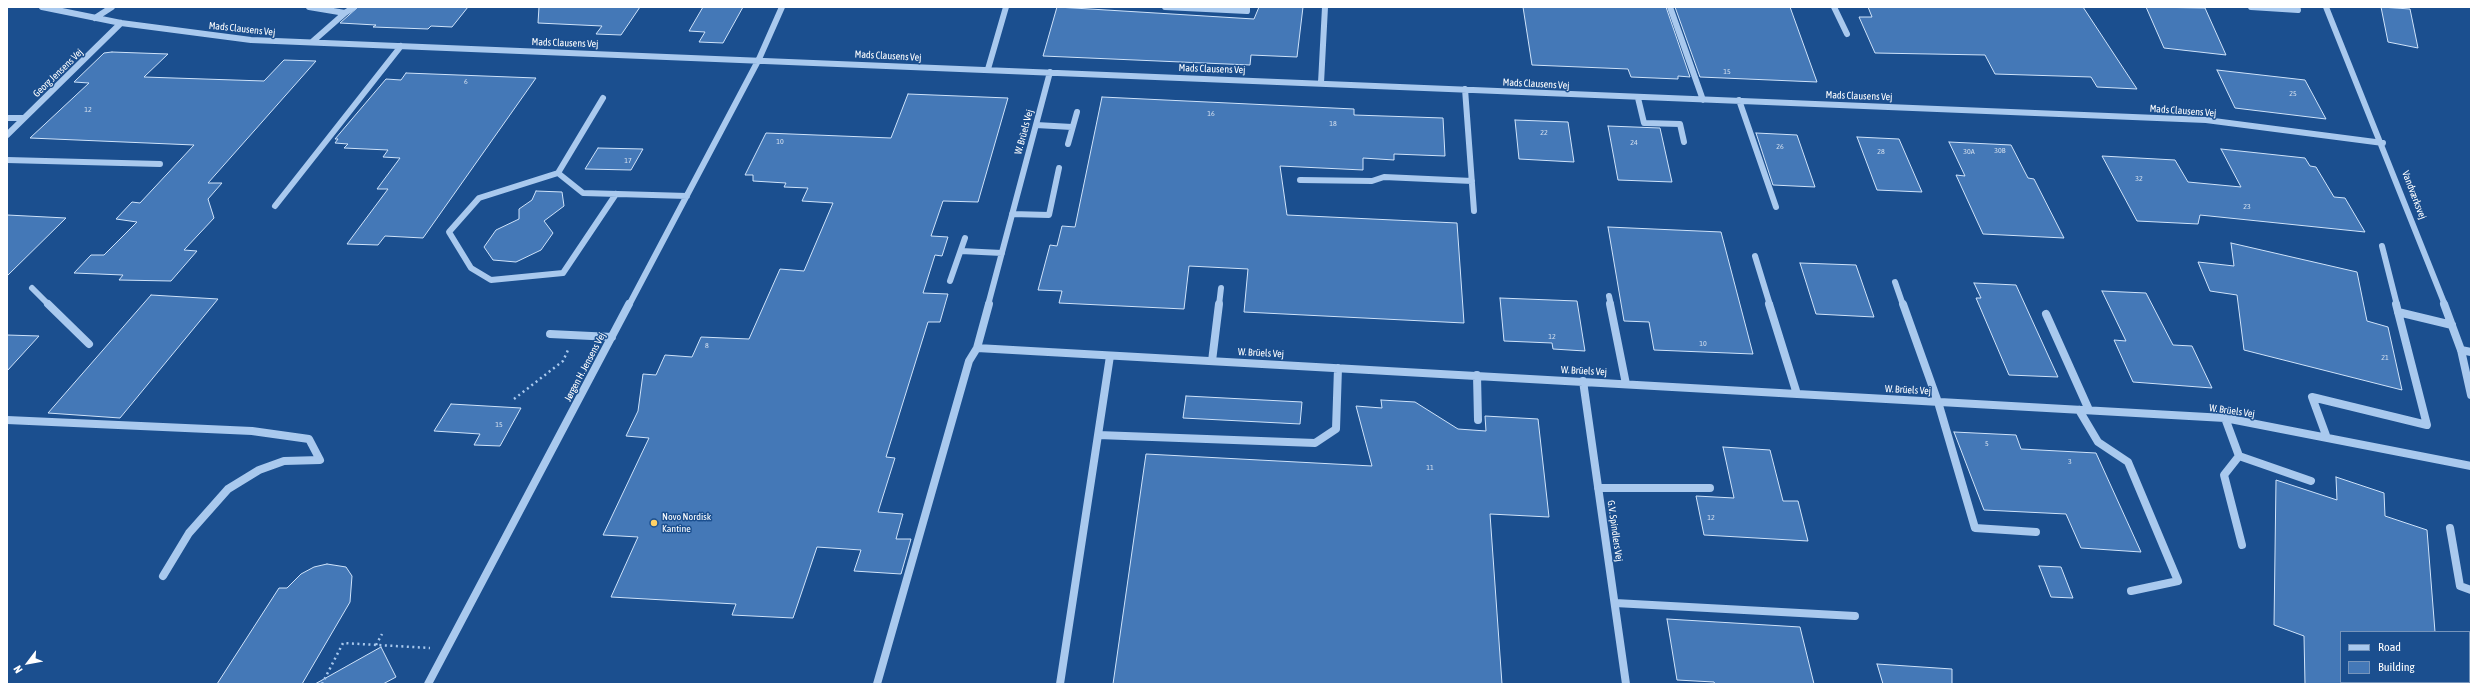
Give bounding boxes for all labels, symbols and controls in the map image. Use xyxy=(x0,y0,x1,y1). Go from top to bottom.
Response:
street label: Mads Clausens Vej xyxy=(208,20,276,38)
street label: Mads Clausens Vej xyxy=(531,36,599,50)
street label: Georg Jensens Vej xyxy=(31,46,85,100)
street label: Mads Clausens Vej xyxy=(854,48,922,64)
street label: Mads Clausens Vej xyxy=(1178,62,1246,76)
house number: 15 xyxy=(1723,66,1731,76)
house number: 6 xyxy=(464,76,468,86)
street label: Mads Clausens Vej xyxy=(1502,76,1570,92)
house number: 25 xyxy=(2289,88,2297,98)
street label: Mads Clausens Vej xyxy=(1825,89,1893,103)
street label: Mads Clausens Vej xyxy=(2149,103,2217,119)
house number: 12 xyxy=(84,104,92,114)
street label: W. Brüels Vej xyxy=(1012,108,1036,156)
house number: 16 xyxy=(1207,108,1215,118)
house number: 18 xyxy=(1329,118,1337,128)
house number: 22 xyxy=(1540,127,1548,137)
house number: 10 xyxy=(776,136,784,146)
house number: 24 xyxy=(1630,137,1638,147)
house number: 26 xyxy=(1776,141,1784,151)
house number: 30B xyxy=(1994,145,2006,155)
house number: 28 xyxy=(1877,146,1885,156)
house number: 30A xyxy=(1963,146,1975,156)
house number: 17 xyxy=(624,155,632,165)
street label: Vandværksvej xyxy=(2399,169,2429,221)
house number: 32 xyxy=(2135,173,2143,183)
house number: 23 xyxy=(2243,201,2251,211)
street label: Jørgen H. Jensens Vej xyxy=(562,331,608,403)
house number: 12 xyxy=(1548,331,1556,341)
house number: 10 xyxy=(1699,338,1707,348)
house number: 8 xyxy=(705,340,709,350)
street label: W. Brüels Vej xyxy=(1238,346,1284,360)
house number: 21 xyxy=(2381,352,2389,362)
street label: W. Brüels Vej xyxy=(1561,364,1607,378)
street label: W. Brüels Vej xyxy=(1885,383,1931,397)
street label: W. Brüels Vej xyxy=(2208,402,2256,420)
house number: 15 xyxy=(495,419,503,429)
house number: 5 xyxy=(1985,438,1989,448)
house number: 3 xyxy=(2068,456,2072,466)
house number: 11 xyxy=(1426,462,1434,472)
street label: G.V. Spindlers Vej xyxy=(1605,499,1625,563)
place label: Novo Nordisk Kantine xyxy=(662,511,711,534)
house number: 12 xyxy=(1707,512,1715,522)
marker: Novo Nordisk Kantine xyxy=(649,518,659,528)
legend xyxy=(2340,631,2470,683)
text: Road xyxy=(2378,640,2401,654)
north arrow xyxy=(8,643,48,683)
text: Building xyxy=(2378,660,2415,674)
text: N xyxy=(11,663,25,675)

